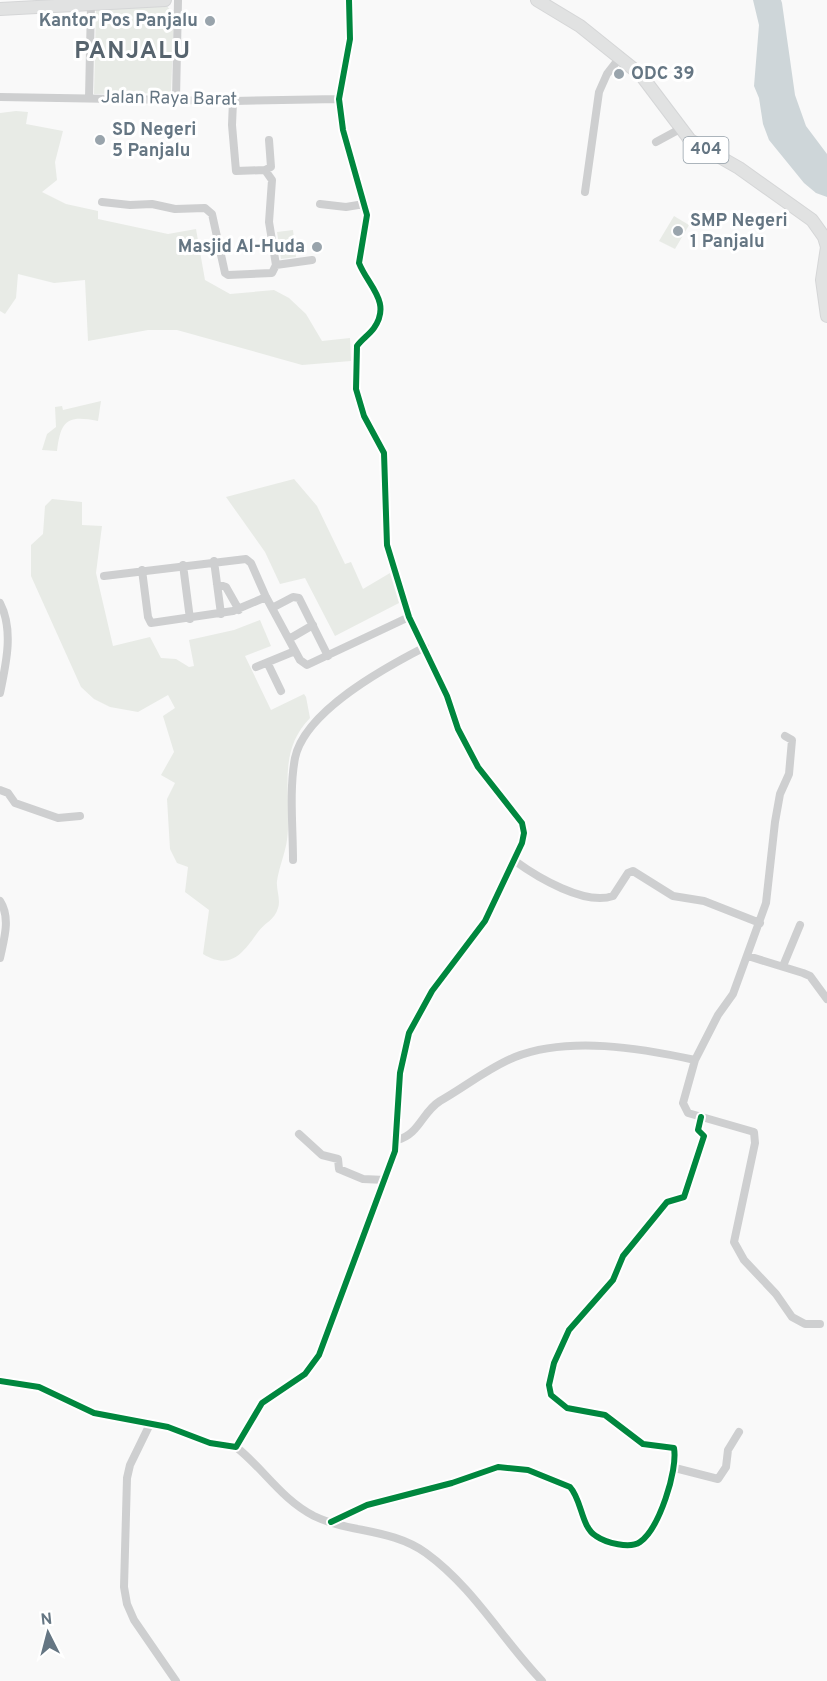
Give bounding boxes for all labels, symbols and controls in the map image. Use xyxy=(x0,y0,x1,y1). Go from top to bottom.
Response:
place label: Kantor Pos Panjalu xyxy=(39,10,198,33)
marker: Kantor Pos Panjalu xyxy=(203,14,217,28)
district label: PANJALU xyxy=(74,37,192,67)
place label: ODC 39 xyxy=(631,63,695,86)
marker: ODC 39 xyxy=(612,67,626,81)
street label: Jalan Raya Barat xyxy=(101,86,237,112)
place label: SD Negeri 5 Panjalu xyxy=(112,119,196,163)
marker: SD Negeri 5 Panjalu xyxy=(93,133,107,147)
road number: 404 xyxy=(684,137,728,163)
place label: SMP Negeri 1 Panjalu xyxy=(690,210,788,254)
marker: SMP Negeri 1 Panjalu xyxy=(671,224,685,238)
place label: Masjid Al-Huda xyxy=(178,236,305,259)
marker: Masjid Al-Huda xyxy=(310,240,324,254)
north arrow xyxy=(18,1603,78,1663)
text: N xyxy=(40,1610,53,1631)

